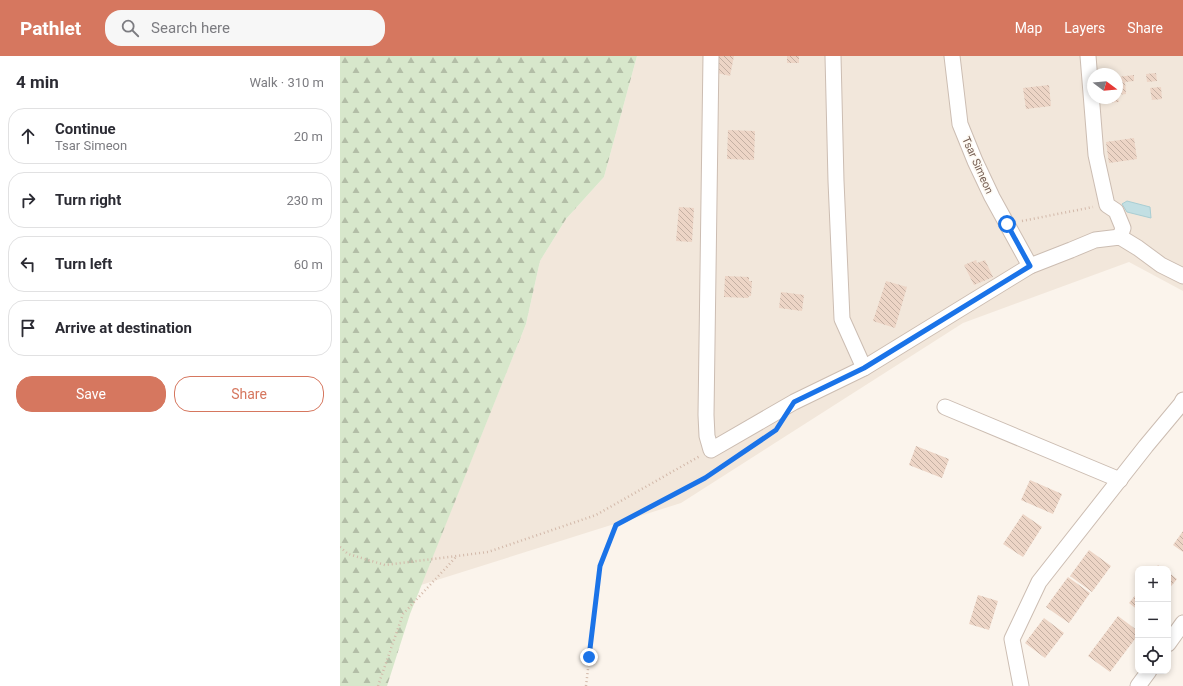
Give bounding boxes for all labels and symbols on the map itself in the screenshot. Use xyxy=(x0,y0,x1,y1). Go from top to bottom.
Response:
north arrow xyxy=(1087,68,1123,104)
street label: Tsar Simeon xyxy=(959,135,996,196)
route start xyxy=(998,215,1016,233)
route end xyxy=(580,648,598,666)

